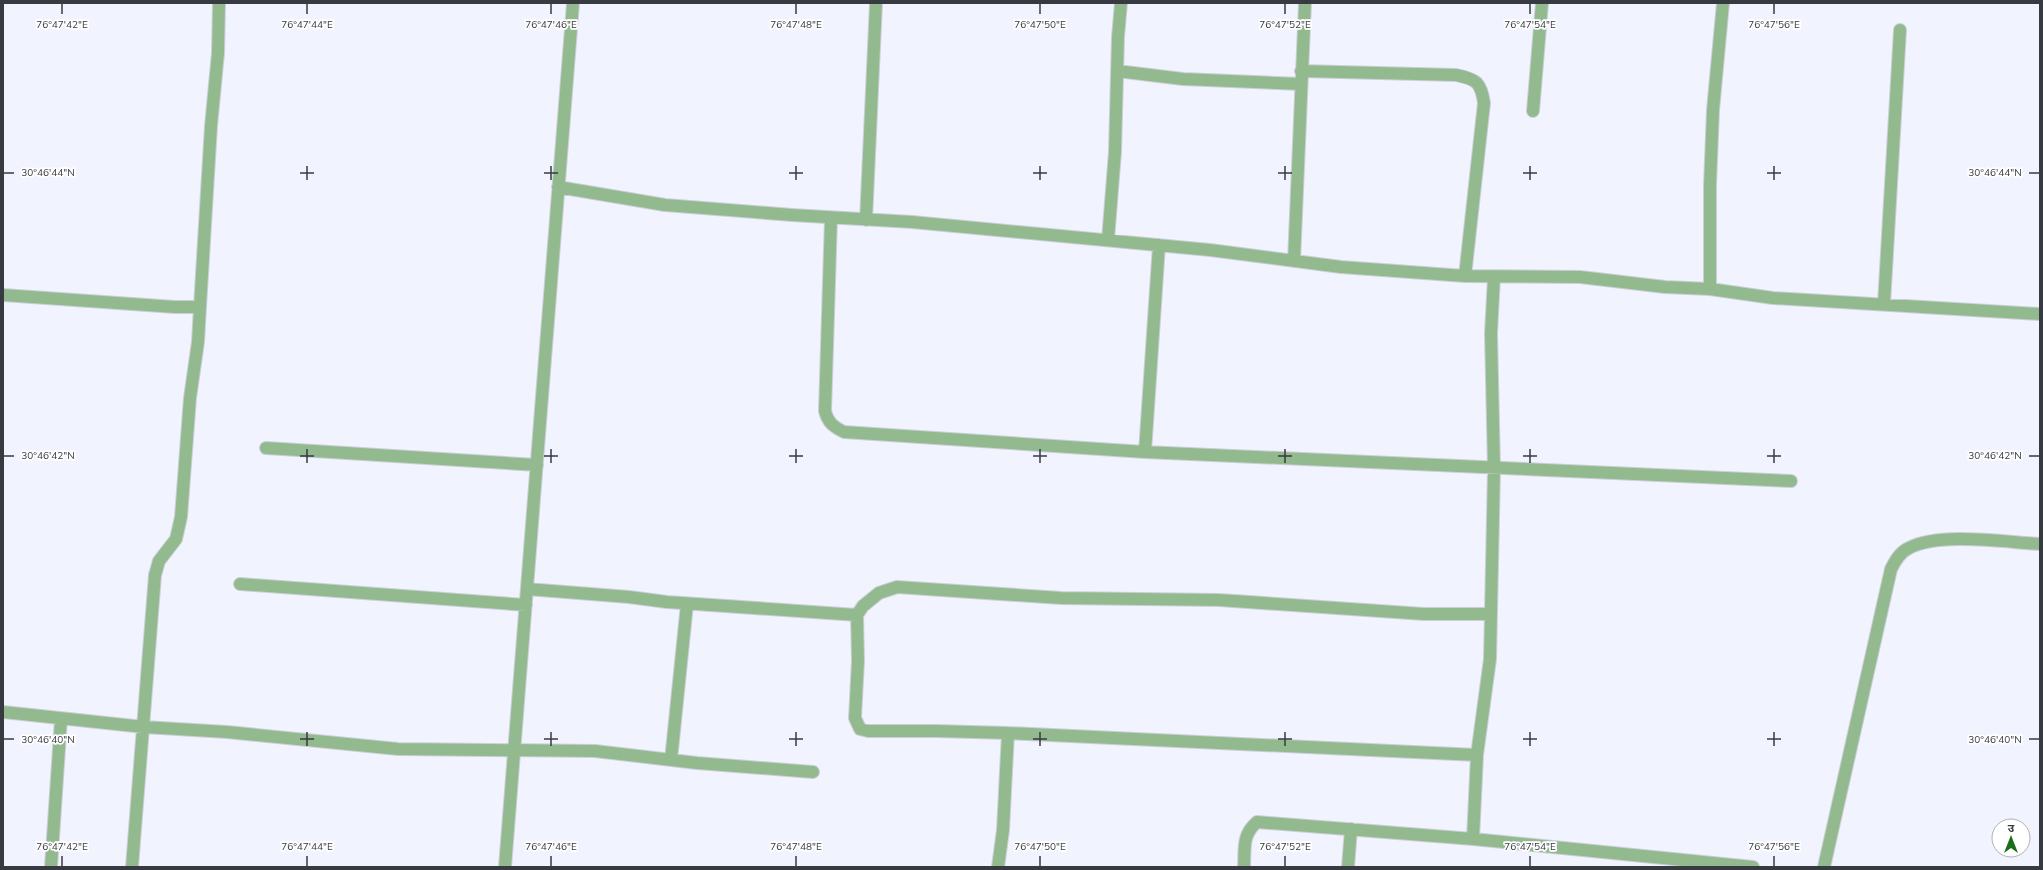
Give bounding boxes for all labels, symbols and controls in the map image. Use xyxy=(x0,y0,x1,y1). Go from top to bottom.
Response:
text: 76°47'42"E xyxy=(36,18,88,31)
text: 76°47'44"E xyxy=(281,18,333,31)
text: 76°47'46"E xyxy=(525,18,577,31)
text: 76°47'48"E xyxy=(770,18,822,31)
text: 76°47'50"E xyxy=(1014,18,1066,31)
text: 76°47'52"E xyxy=(1259,18,1311,31)
text: 76°47'54"E xyxy=(1504,18,1556,31)
text: 76°47'56"E xyxy=(1748,18,1800,31)
text: 30°46'44"N xyxy=(21,166,75,179)
text: 30°46'44"N xyxy=(1968,166,2022,179)
text: 30°46'42"N xyxy=(21,449,75,462)
text: 30°46'42"N xyxy=(1968,449,2022,462)
text: 30°46'40"N xyxy=(21,733,75,746)
text: 30°46'40"N xyxy=(1968,733,2022,746)
north arrow xyxy=(1991,818,2031,858)
text: उ xyxy=(2008,821,2015,835)
text: 76°47'42"E xyxy=(36,840,88,853)
text: 76°47'44"E xyxy=(281,840,333,853)
text: 76°47'46"E xyxy=(525,840,577,853)
text: 76°47'48"E xyxy=(770,840,822,853)
text: 76°47'50"E xyxy=(1014,840,1066,853)
text: 76°47'52"E xyxy=(1259,840,1311,853)
text: 76°47'54"E xyxy=(1504,840,1556,853)
text: 76°47'56"E xyxy=(1748,840,1800,853)

